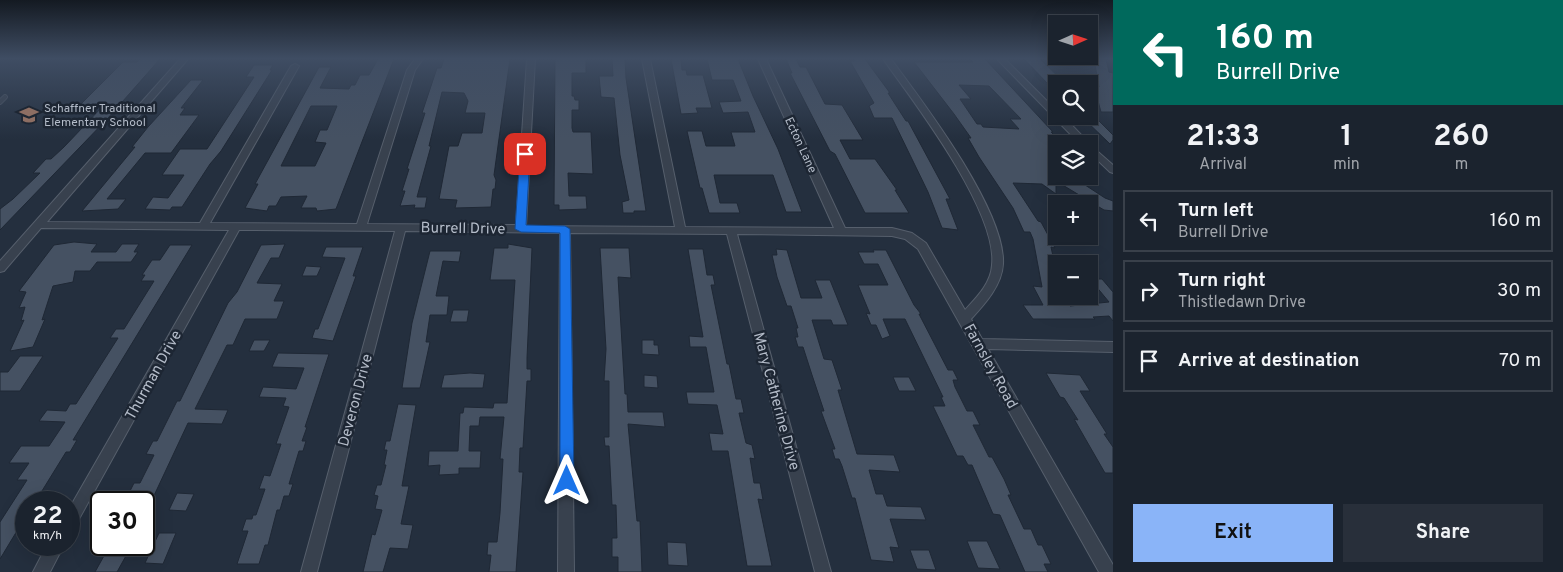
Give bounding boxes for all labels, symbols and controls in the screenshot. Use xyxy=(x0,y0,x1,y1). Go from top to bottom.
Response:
north arrow xyxy=(1048,15,1098,65)
map controls xyxy=(1048,15,1098,305)
text: 160 m xyxy=(1216,17,1314,61)
icon: left xyxy=(1133,20,1198,85)
text: Burrell Drive xyxy=(1216,60,1340,87)
button: search xyxy=(1048,75,1098,125)
place label: Schaffner Traditional Elementary School xyxy=(44,101,156,131)
school or university icon: Schaffner Traditional Elementary School xyxy=(18,104,40,126)
street label: Ecton Lane xyxy=(780,115,820,176)
text: 21:33 xyxy=(1186,119,1260,156)
text: 1 xyxy=(1341,119,1353,156)
text: 260 xyxy=(1433,119,1490,156)
pin xyxy=(504,133,546,175)
button: layers xyxy=(1048,135,1098,185)
icon: arrive xyxy=(511,140,539,168)
text: Arrival xyxy=(1199,155,1247,175)
text: min xyxy=(1333,155,1360,175)
text: m xyxy=(1455,155,1468,175)
button: + xyxy=(1048,195,1098,245)
text: Turn left xyxy=(1178,199,1254,223)
icon: left xyxy=(1135,207,1163,235)
text: 160 m xyxy=(1490,209,1541,233)
street label: Burrell Drive xyxy=(421,219,505,240)
text: Burrell Drive xyxy=(1178,223,1268,243)
button: − xyxy=(1048,255,1098,305)
text: Turn right xyxy=(1178,269,1266,293)
icon: right xyxy=(1135,277,1163,305)
text: 30 m xyxy=(1497,279,1541,303)
text: Thistledawn Drive xyxy=(1178,293,1306,313)
street label: Farnsley Road xyxy=(958,321,1021,413)
street label: Thurman Drive xyxy=(122,327,187,424)
street label: Mary Catherine Drive xyxy=(748,330,803,472)
icon: arrive xyxy=(1135,347,1163,375)
text: Arrive at destination xyxy=(1178,349,1359,373)
text: 70 m xyxy=(1499,349,1541,373)
street label: Deveron Drive xyxy=(335,352,378,449)
position arrow xyxy=(540,454,592,506)
speed limit sign: 30 xyxy=(90,491,155,556)
text: 22 xyxy=(32,501,63,533)
button: Exit xyxy=(1133,504,1333,562)
button: Share xyxy=(1343,504,1543,562)
text: km/h xyxy=(33,528,62,544)

